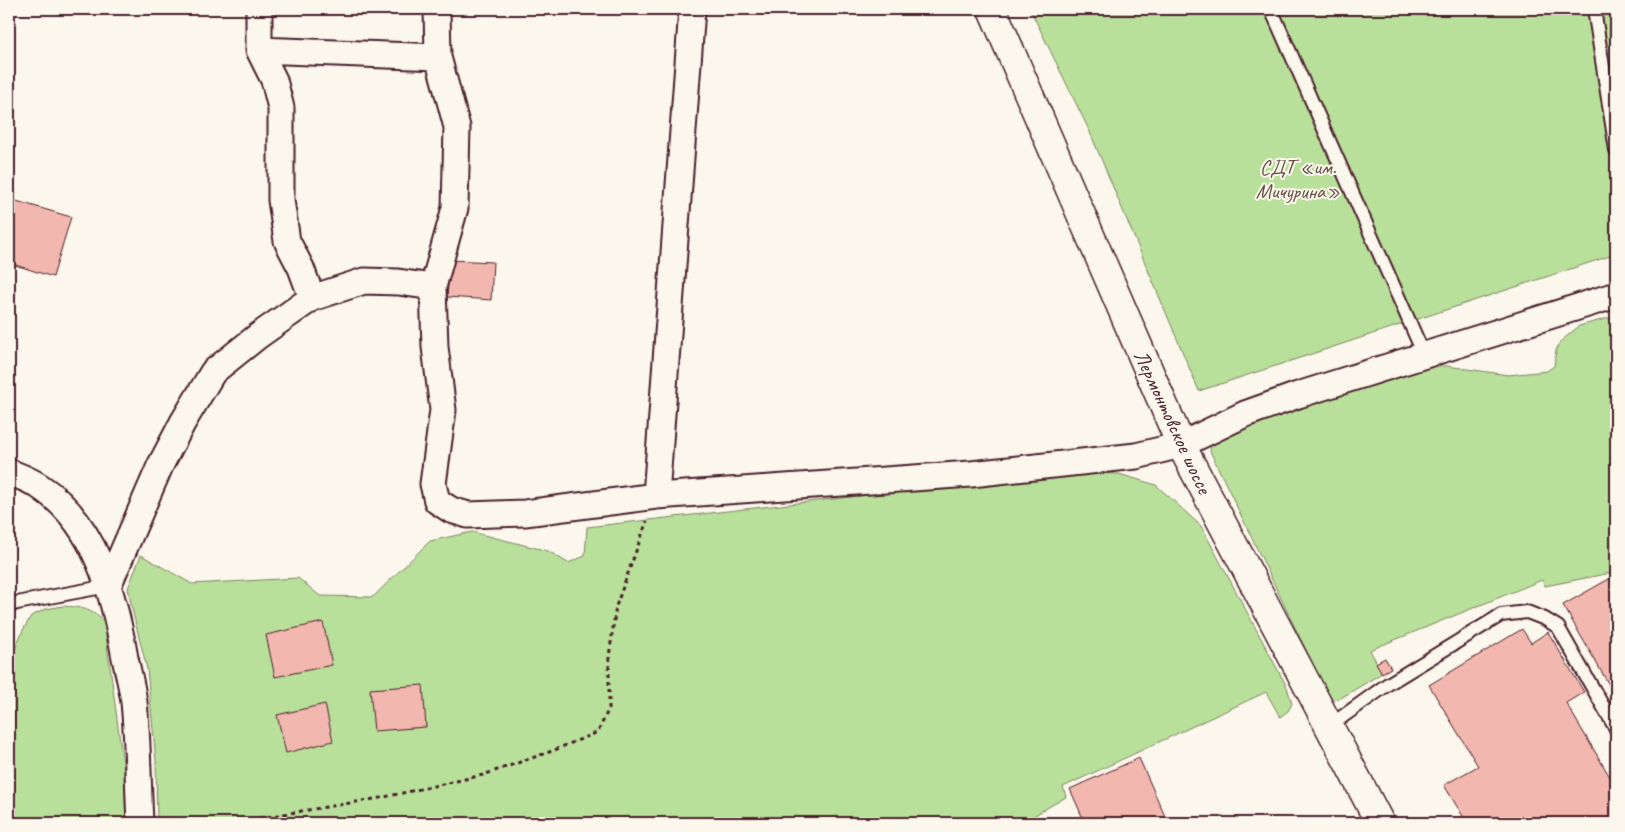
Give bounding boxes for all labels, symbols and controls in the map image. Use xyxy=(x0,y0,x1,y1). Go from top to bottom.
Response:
park label: СДТ «им. Мичурина» xyxy=(1256,154,1340,204)
street label: Лермонтовское шоссе xyxy=(1128,346,1219,500)

